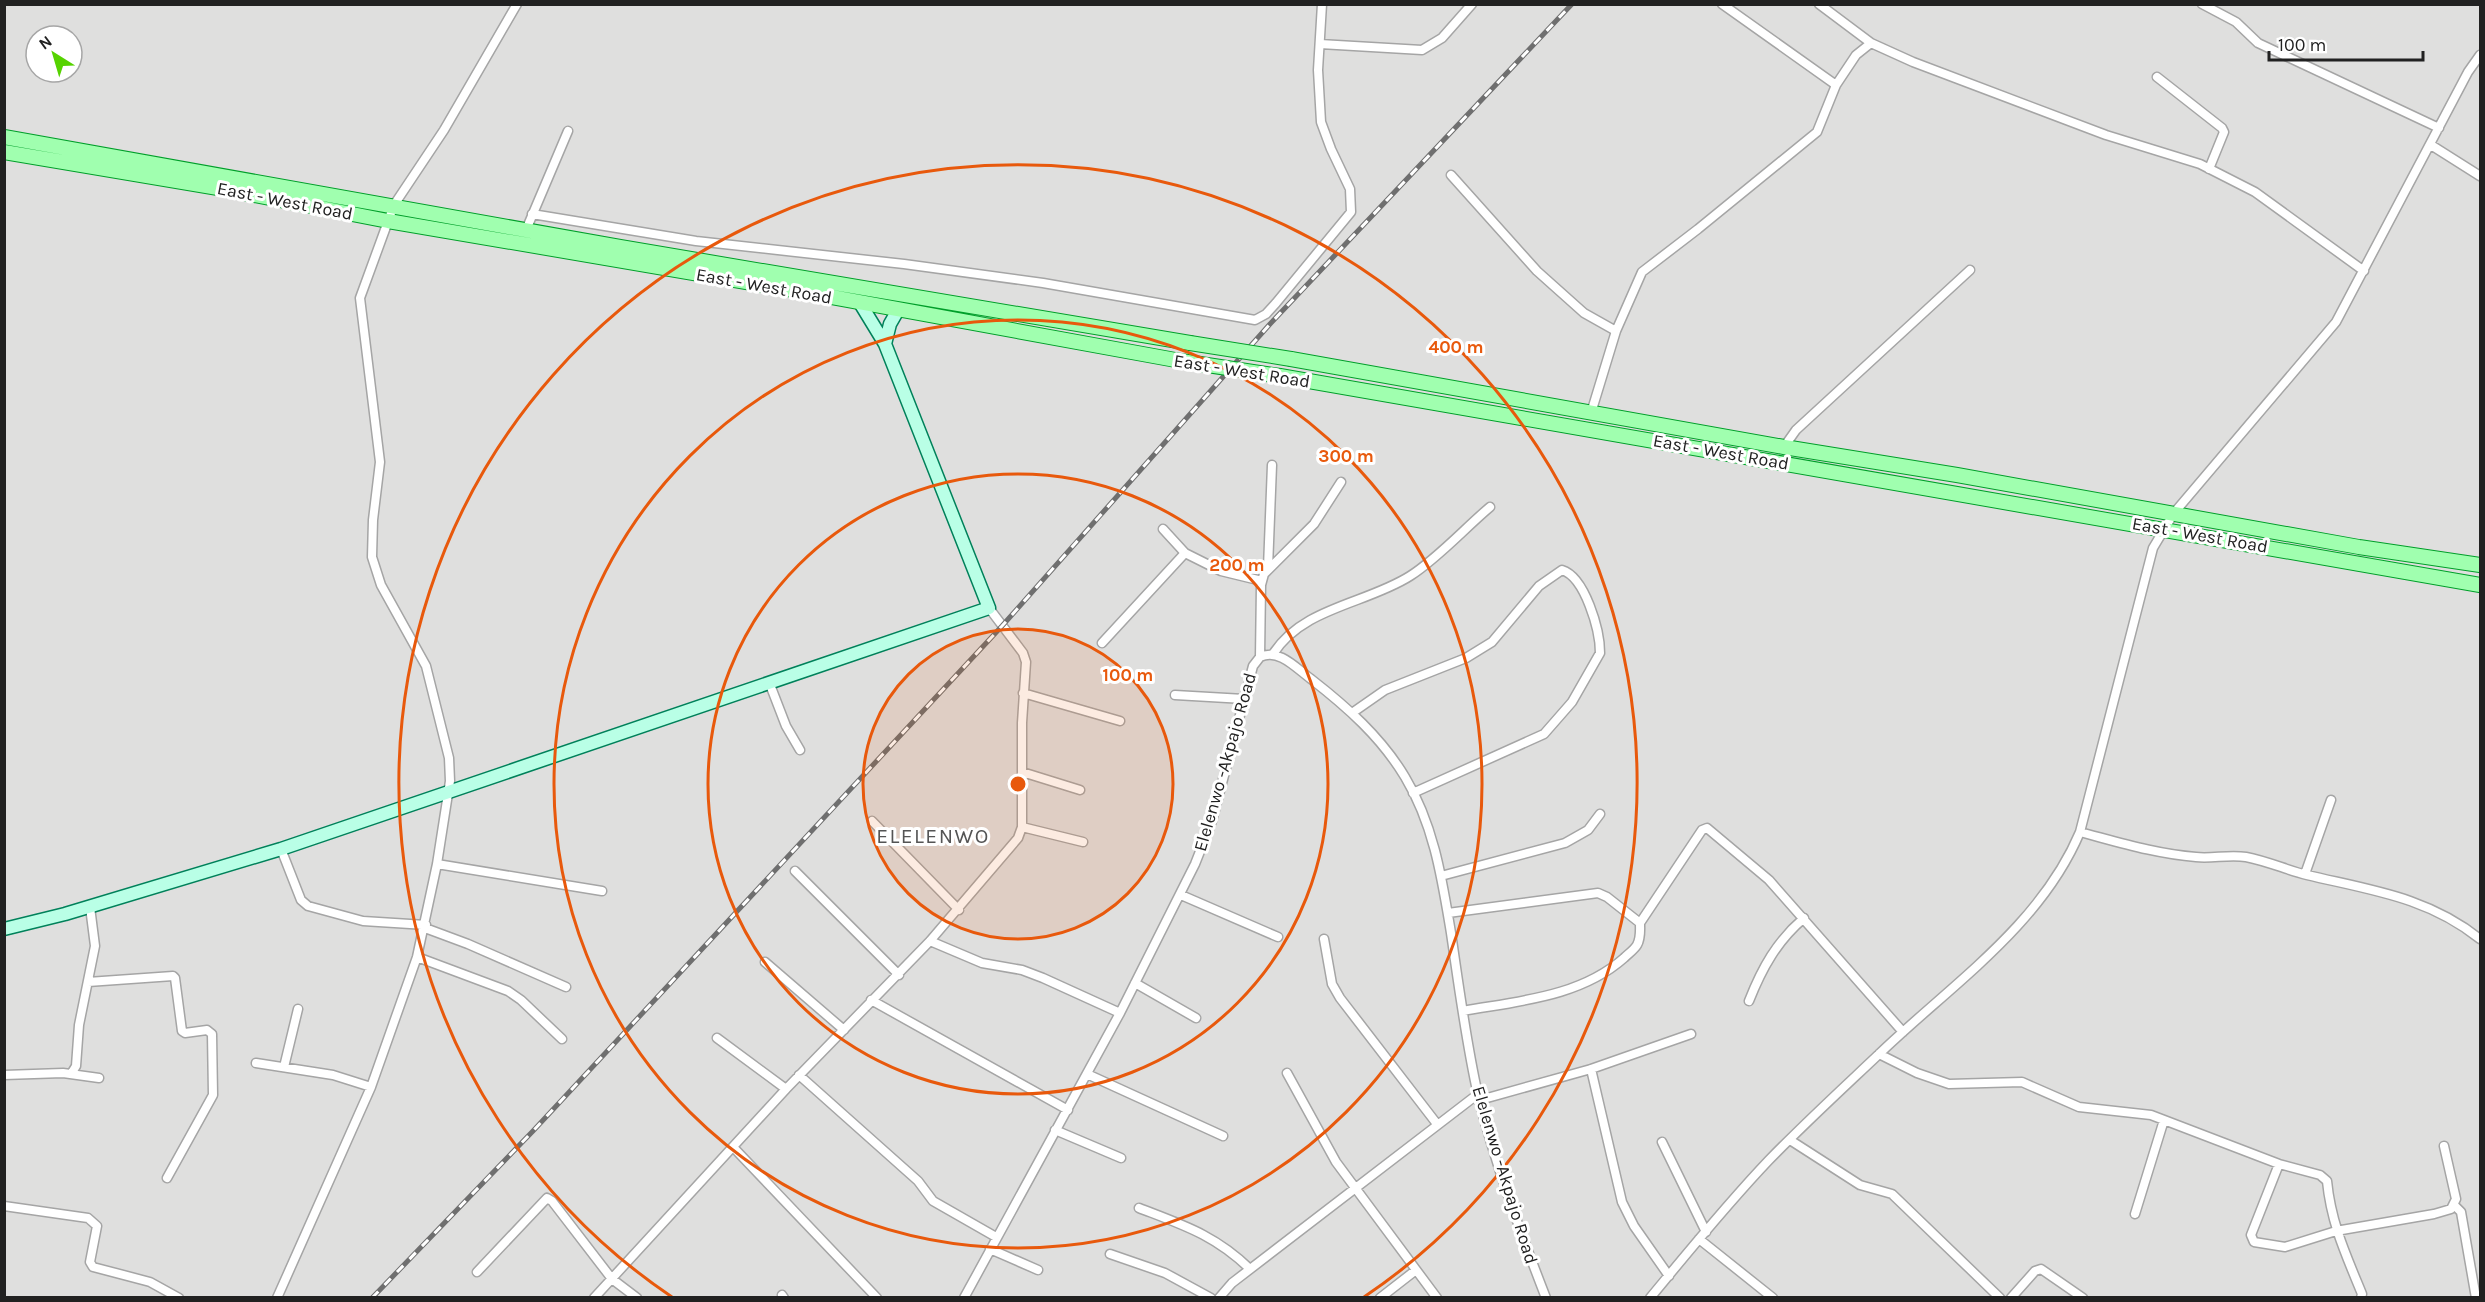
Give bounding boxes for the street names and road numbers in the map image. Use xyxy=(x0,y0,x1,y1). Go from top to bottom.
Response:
street label: East - West Road xyxy=(215,177,355,225)
street label: East - West Road xyxy=(694,263,834,309)
street label: East - West Road xyxy=(1172,349,1312,393)
street label: East - West Road xyxy=(1651,429,1791,475)
street label: East - West Road xyxy=(2130,512,2270,558)
street label: Elelenwo -Akpajo Road xyxy=(1189,670,1261,854)
street label: Elelenwo -Akpajo Road xyxy=(1467,1083,1543,1267)

